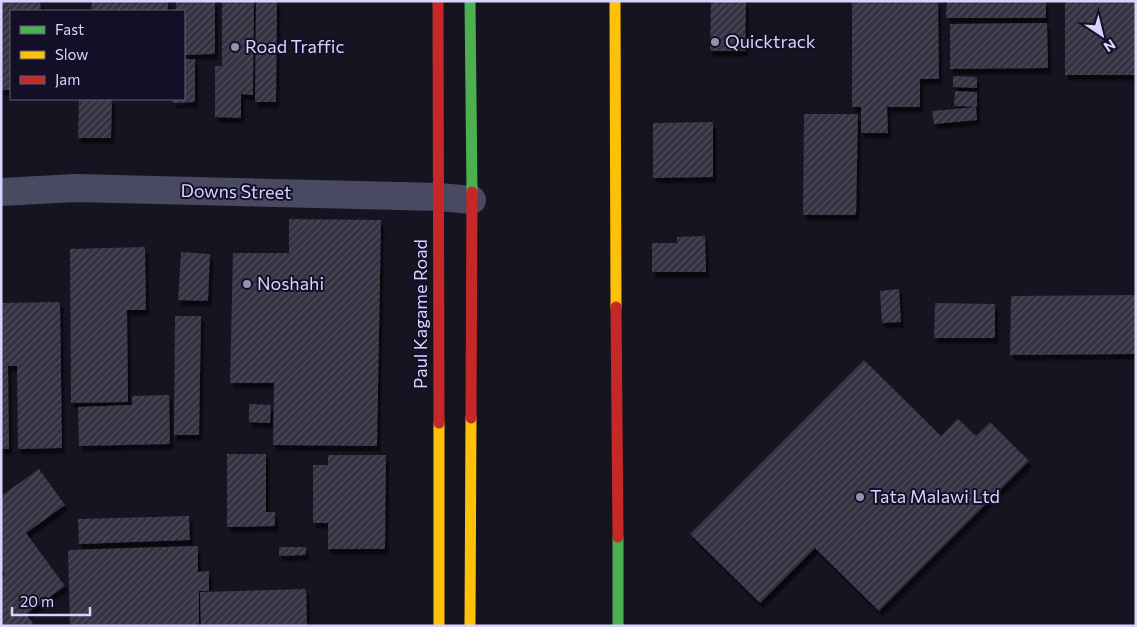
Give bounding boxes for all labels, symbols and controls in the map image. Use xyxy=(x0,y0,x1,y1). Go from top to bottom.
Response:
legend xyxy=(10,10,185,100)
north arrow xyxy=(1077,10,1127,60)
text: Fast xyxy=(55,20,84,38)
place label: Quicktrack xyxy=(725,30,816,52)
place label: Road Traffic xyxy=(245,35,344,57)
marker: Quicktrack xyxy=(709,36,721,48)
text: N xyxy=(1101,36,1119,56)
marker: Road Traffic xyxy=(229,41,241,53)
text: Slow xyxy=(55,45,88,63)
text: Jam xyxy=(55,70,80,88)
street label: Downs Street xyxy=(180,179,292,203)
street label: Paul Kagame Road xyxy=(409,239,431,389)
place label: Noshahi xyxy=(257,272,324,294)
marker: Noshahi xyxy=(241,278,253,290)
place label: Tata Malawi Ltd xyxy=(870,485,1000,507)
marker: Tata Malawi Ltd xyxy=(854,491,866,503)
scale bar xyxy=(12,584,90,616)
text: 20 m xyxy=(20,592,54,610)

